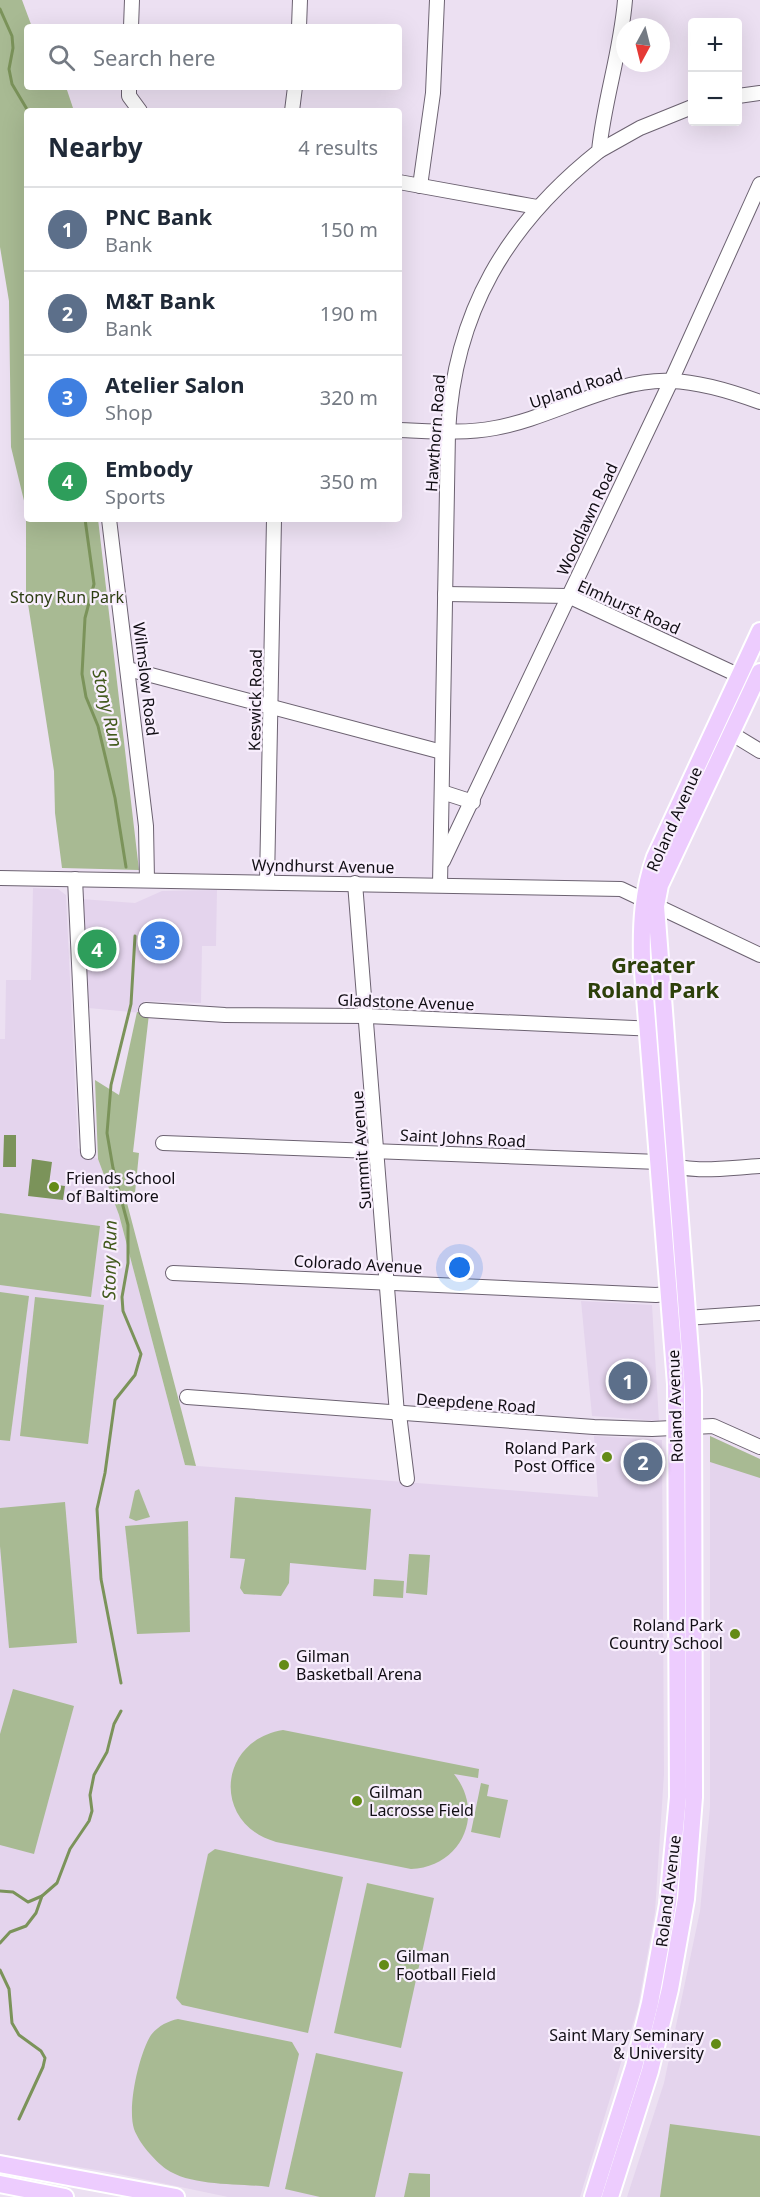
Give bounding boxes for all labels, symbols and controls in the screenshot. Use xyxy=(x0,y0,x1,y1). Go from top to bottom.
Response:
north arrow xyxy=(616,18,670,72)
map controls xyxy=(688,18,742,126)
button: + xyxy=(688,18,742,72)
search box xyxy=(24,24,402,90)
icon: search xyxy=(45,41,78,74)
text: Search here xyxy=(93,42,215,72)
button: − xyxy=(688,72,742,126)
text: Nearby xyxy=(48,129,143,165)
text: 4 results xyxy=(298,134,378,161)
text: PNC Bank xyxy=(105,201,212,231)
text: 1 xyxy=(62,216,73,243)
text: 150 m xyxy=(320,216,378,243)
text: Bank xyxy=(105,231,152,258)
text: M&T Bank xyxy=(105,285,215,315)
text: 2 xyxy=(62,300,73,327)
text: 190 m xyxy=(320,300,378,327)
text: Bank xyxy=(105,315,152,342)
street label: Upland Road xyxy=(526,363,626,413)
text: Atelier Salon xyxy=(105,369,245,399)
street label: Hawthorn Road xyxy=(420,373,450,493)
text: 3 xyxy=(62,384,73,411)
text: 320 m xyxy=(320,384,378,411)
text: Shop xyxy=(105,399,153,426)
text: Embody xyxy=(105,453,193,483)
street label: Woodlawn Road xyxy=(551,459,623,579)
text: 4 xyxy=(62,468,73,495)
text: 350 m xyxy=(320,468,378,495)
text: Sports xyxy=(105,483,165,510)
street label: Elmhurst Road xyxy=(574,574,684,640)
park label: Stony Run Park xyxy=(10,586,125,608)
street label: Wilmslow Road xyxy=(128,621,164,737)
street label: Keswick Road xyxy=(243,649,267,751)
water label: Stony Run xyxy=(87,666,129,749)
street label: Roland Avenue xyxy=(641,763,707,875)
street label: Wyndhurst Avenue xyxy=(251,854,395,878)
pin: 3 xyxy=(140,918,180,964)
pin: 4 xyxy=(78,926,116,972)
district label: Greater Roland Park xyxy=(587,949,719,1004)
street label: Gladstone Avenue xyxy=(337,989,475,1015)
street label: Summit Avenue xyxy=(346,1090,376,1210)
street label: Saint Johns Road xyxy=(400,1124,526,1152)
place label: Friends School of Baltimore xyxy=(66,1167,175,1207)
marker: Friends School of Baltimore xyxy=(47,1180,61,1194)
water label: Stony Run xyxy=(96,1220,122,1300)
street label: Colorado Avenue xyxy=(293,1250,423,1278)
your location xyxy=(445,1253,474,1282)
street label: Roland Avenue xyxy=(662,1349,688,1463)
pin: 1 xyxy=(608,1358,648,1404)
street label: Deepdene Road xyxy=(415,1388,537,1418)
place label: Roland Park Post Office xyxy=(505,1437,595,1477)
pin: 2 xyxy=(624,1440,662,1484)
marker: Roland Park Post Office xyxy=(600,1450,614,1464)
place label: Roland Park Country School xyxy=(609,1614,723,1654)
marker: Roland Park Country School xyxy=(728,1627,742,1641)
place label: Gilman Basketball Arena xyxy=(296,1645,422,1685)
marker: Gilman Basketball Arena xyxy=(277,1658,291,1672)
place label: Gilman Lacrosse Field xyxy=(369,1781,474,1821)
marker: Gilman Lacrosse Field xyxy=(350,1794,364,1808)
street label: Roland Avenue xyxy=(650,1834,686,1948)
place label: Gilman Football Field xyxy=(396,1945,496,1985)
marker: Gilman Football Field xyxy=(377,1958,391,1972)
place label: Saint Mary Seminary & University xyxy=(549,2024,705,2064)
marker: Saint Mary Seminary & University xyxy=(709,2037,723,2051)

